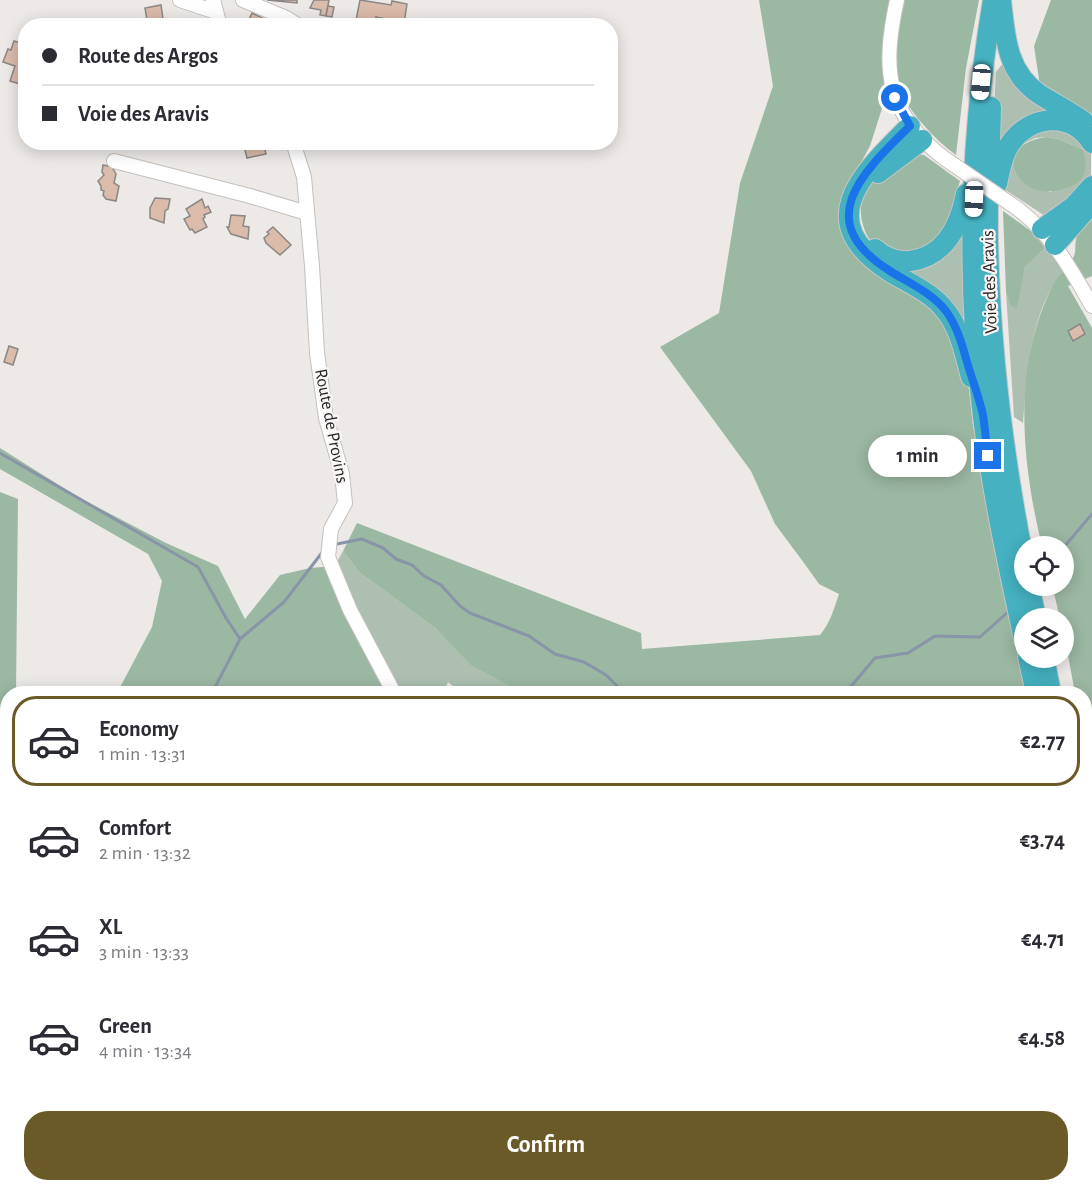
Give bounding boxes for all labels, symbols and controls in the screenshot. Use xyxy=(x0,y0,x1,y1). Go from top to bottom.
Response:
text: Route des Argos xyxy=(78,45,218,67)
car xyxy=(970,63,992,101)
route start xyxy=(881,84,908,111)
text: Voie des Aravis xyxy=(78,103,209,125)
car xyxy=(964,181,984,217)
street label: Voie des Aravis xyxy=(979,230,1001,334)
street label: Route de Provins xyxy=(311,367,351,485)
callout: 1 min xyxy=(868,435,967,477)
route end xyxy=(974,442,1001,469)
text: 1 min xyxy=(896,446,939,466)
map controls xyxy=(1014,536,1074,668)
button: locate xyxy=(1014,536,1074,596)
button: layers xyxy=(1014,608,1074,668)
icon: car xyxy=(27,714,81,768)
text: Economy xyxy=(99,718,179,740)
text: €2.77 xyxy=(1020,730,1065,752)
text: 1 min · 13:31 xyxy=(99,744,186,764)
icon: car xyxy=(27,813,81,867)
text: Comfort xyxy=(99,817,171,839)
text: €3.74 xyxy=(1020,829,1065,851)
text: 2 min · 13:32 xyxy=(99,843,191,863)
icon: car xyxy=(27,912,81,966)
text: XL xyxy=(99,916,122,938)
text: €4.71 xyxy=(1021,928,1065,950)
text: 3 min · 13:33 xyxy=(99,942,189,962)
icon: car xyxy=(27,1011,81,1065)
text: Green xyxy=(99,1015,152,1037)
text: €4.58 xyxy=(1018,1027,1065,1049)
text: 4 min · 13:34 xyxy=(99,1041,192,1061)
button: Confirm xyxy=(24,1111,1068,1180)

